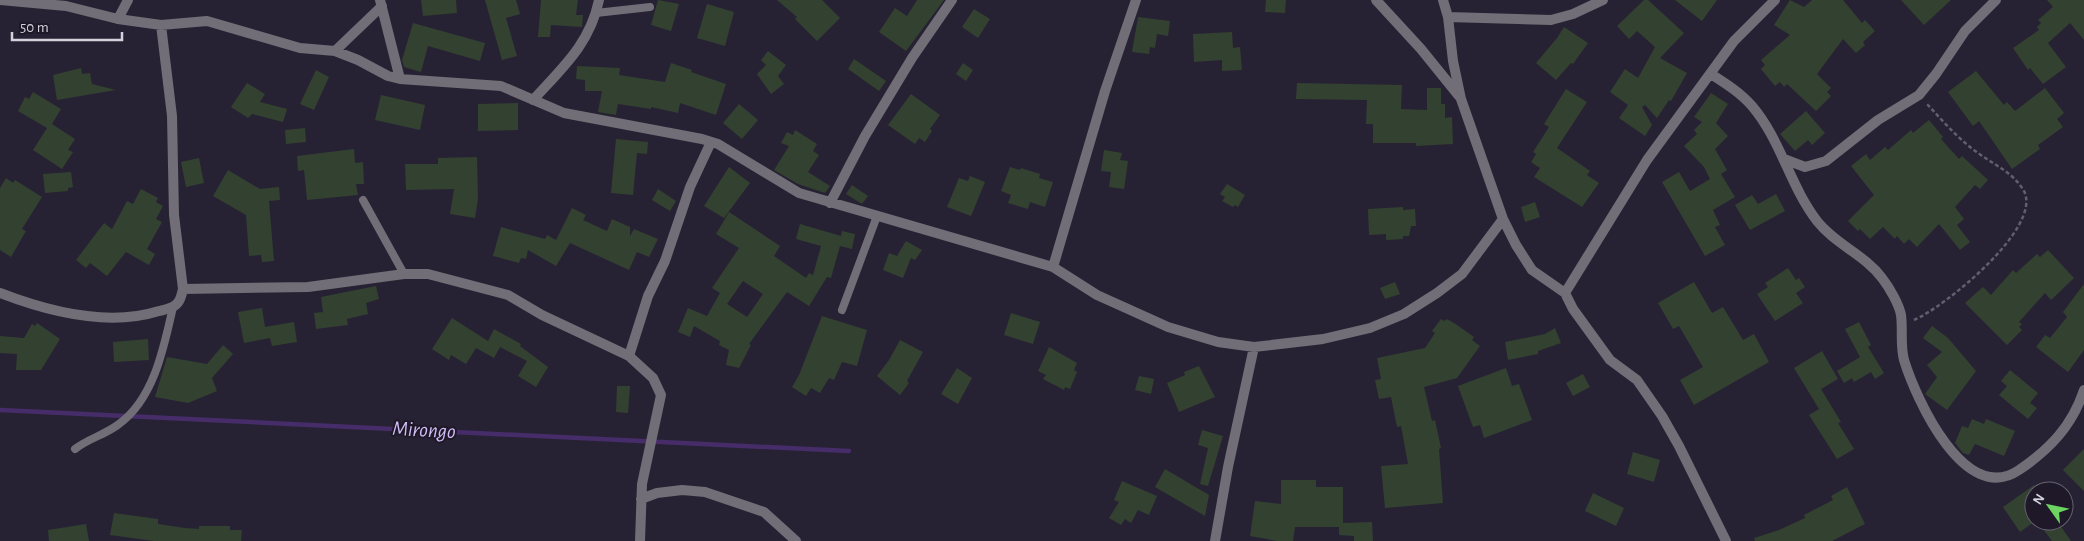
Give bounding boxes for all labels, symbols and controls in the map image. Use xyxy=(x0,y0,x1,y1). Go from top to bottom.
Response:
scale bar xyxy=(12,10,122,42)
text: 50 m xyxy=(20,20,49,35)
water label: Mirongo xyxy=(392,418,456,442)
north arrow xyxy=(2024,481,2074,531)
text: N xyxy=(2030,492,2047,507)

